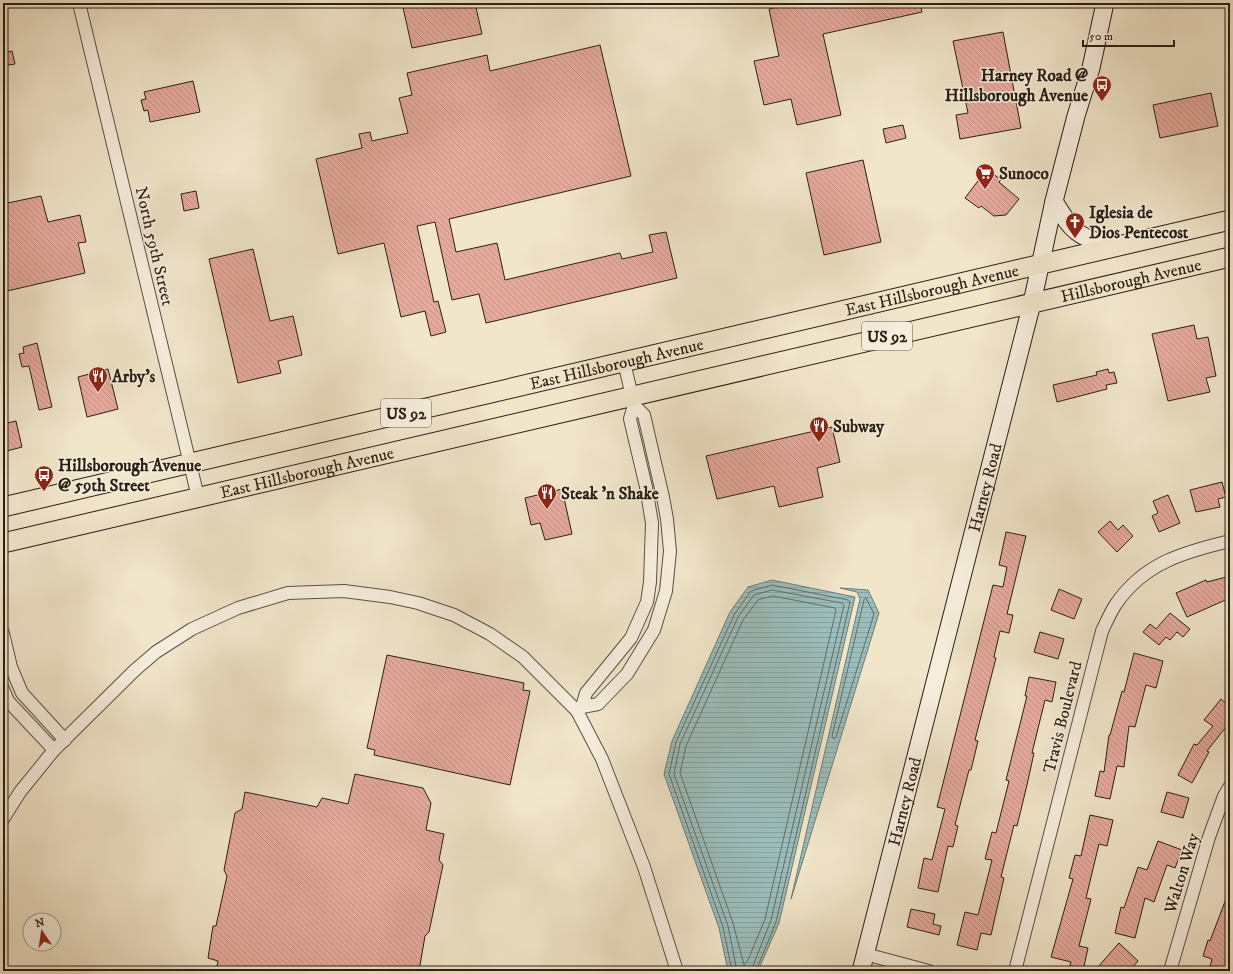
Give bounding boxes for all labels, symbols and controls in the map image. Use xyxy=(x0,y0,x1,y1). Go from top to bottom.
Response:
scale bar xyxy=(1083,22,1174,48)
text: 50 m xyxy=(1089,29,1113,44)
place label: Harney Road @ Hillsborough Avenue xyxy=(945,65,1088,107)
bus stop icon: Harney Road @ Hillsborough Avenue xyxy=(1091,74,1113,102)
supermarket icon: Sunoco xyxy=(974,162,996,190)
place label: Sunoco xyxy=(999,163,1049,185)
street label: North 59th Street xyxy=(130,185,179,308)
place label: Iglesia de Dios Pentecost xyxy=(1089,202,1189,244)
church icon: Iglesia de Dios Pentecost xyxy=(1064,211,1086,239)
street label: Hillsborough Avenue xyxy=(1059,254,1203,308)
street label: East Hillsborough Avenue xyxy=(843,260,1021,322)
road number: US 92 xyxy=(862,322,912,350)
street label: East Hillsborough Avenue xyxy=(528,334,706,395)
restaurant icon: Arby's xyxy=(87,365,109,393)
place label: Arby's xyxy=(111,366,156,388)
road number: US 92 xyxy=(381,399,431,427)
restaurant icon: Subway xyxy=(808,415,830,443)
place label: Subway xyxy=(833,416,885,438)
street label: Harney Road xyxy=(964,441,1008,534)
street label: East Hillsborough Avenue xyxy=(218,442,396,504)
place label: Hillsborough Avenue @ 59th Street xyxy=(58,455,201,497)
bus stop icon: Hillsborough Avenue @ 59th Street xyxy=(33,464,55,492)
restaurant icon: Steak 'n Shake xyxy=(536,482,558,510)
place label: Steak 'n Shake xyxy=(561,483,659,505)
street label: Travis Boulevard xyxy=(1038,658,1088,775)
street label: Harney Road xyxy=(883,755,927,848)
street label: Walton Way xyxy=(1159,830,1205,917)
north arrow xyxy=(22,912,62,952)
text: N xyxy=(34,915,46,931)

